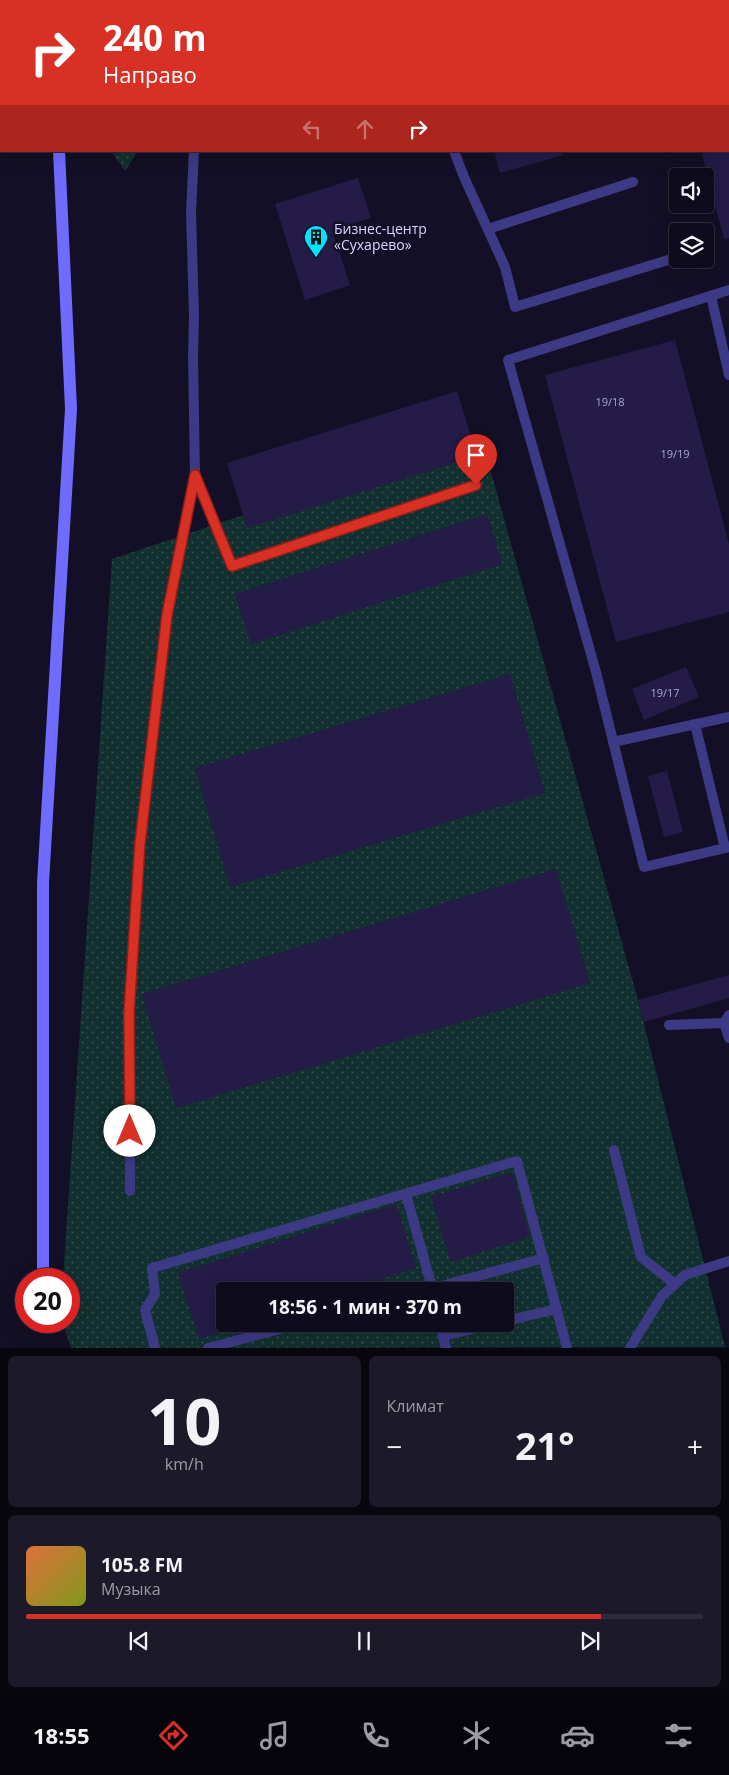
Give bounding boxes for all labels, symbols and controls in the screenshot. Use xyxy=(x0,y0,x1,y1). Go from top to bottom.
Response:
text: 240 m xyxy=(103,14,207,61)
icon: right xyxy=(20,20,85,85)
text: Направо xyxy=(103,59,197,89)
icon: left xyxy=(298,115,326,143)
icon: ahead xyxy=(351,115,379,143)
icon: right xyxy=(404,115,432,143)
map controls xyxy=(669,168,714,268)
button: sound xyxy=(669,168,714,213)
place label: Бизнес-центр «Сухарево» xyxy=(334,219,427,254)
button: layers xyxy=(669,223,714,268)
building icon: Бизнес-центр «Сухарево» xyxy=(303,224,329,258)
house number: 19/18 xyxy=(595,394,625,409)
pin xyxy=(455,434,497,485)
icon: arrive xyxy=(462,441,490,469)
house number: 19/19 xyxy=(660,446,690,461)
house number: 19/17 xyxy=(650,685,680,700)
position arrow xyxy=(103,1104,155,1156)
speed limit sign: 20 xyxy=(15,1268,80,1333)
text: 18:56 · 1 мин · 370 m xyxy=(268,1294,462,1320)
text: 10 xyxy=(147,1376,221,1464)
text: Климат xyxy=(387,1395,444,1417)
text: 21° xyxy=(515,1419,575,1471)
text: − xyxy=(387,1427,403,1465)
text: + xyxy=(687,1427,703,1465)
text: km/h xyxy=(165,1453,204,1475)
text: 105.8 FM xyxy=(101,1552,183,1578)
text: Музыка xyxy=(101,1578,161,1600)
icon: previous xyxy=(125,1627,153,1655)
icon: pause xyxy=(350,1627,378,1655)
icon: next xyxy=(576,1627,604,1655)
icon: directions xyxy=(156,1718,191,1753)
icon: music xyxy=(257,1718,292,1753)
icon: phone xyxy=(358,1718,393,1753)
icon: climate xyxy=(459,1718,494,1753)
icon: car xyxy=(560,1718,595,1753)
icon: filters xyxy=(661,1718,696,1753)
text: 18:55 xyxy=(33,1720,90,1750)

